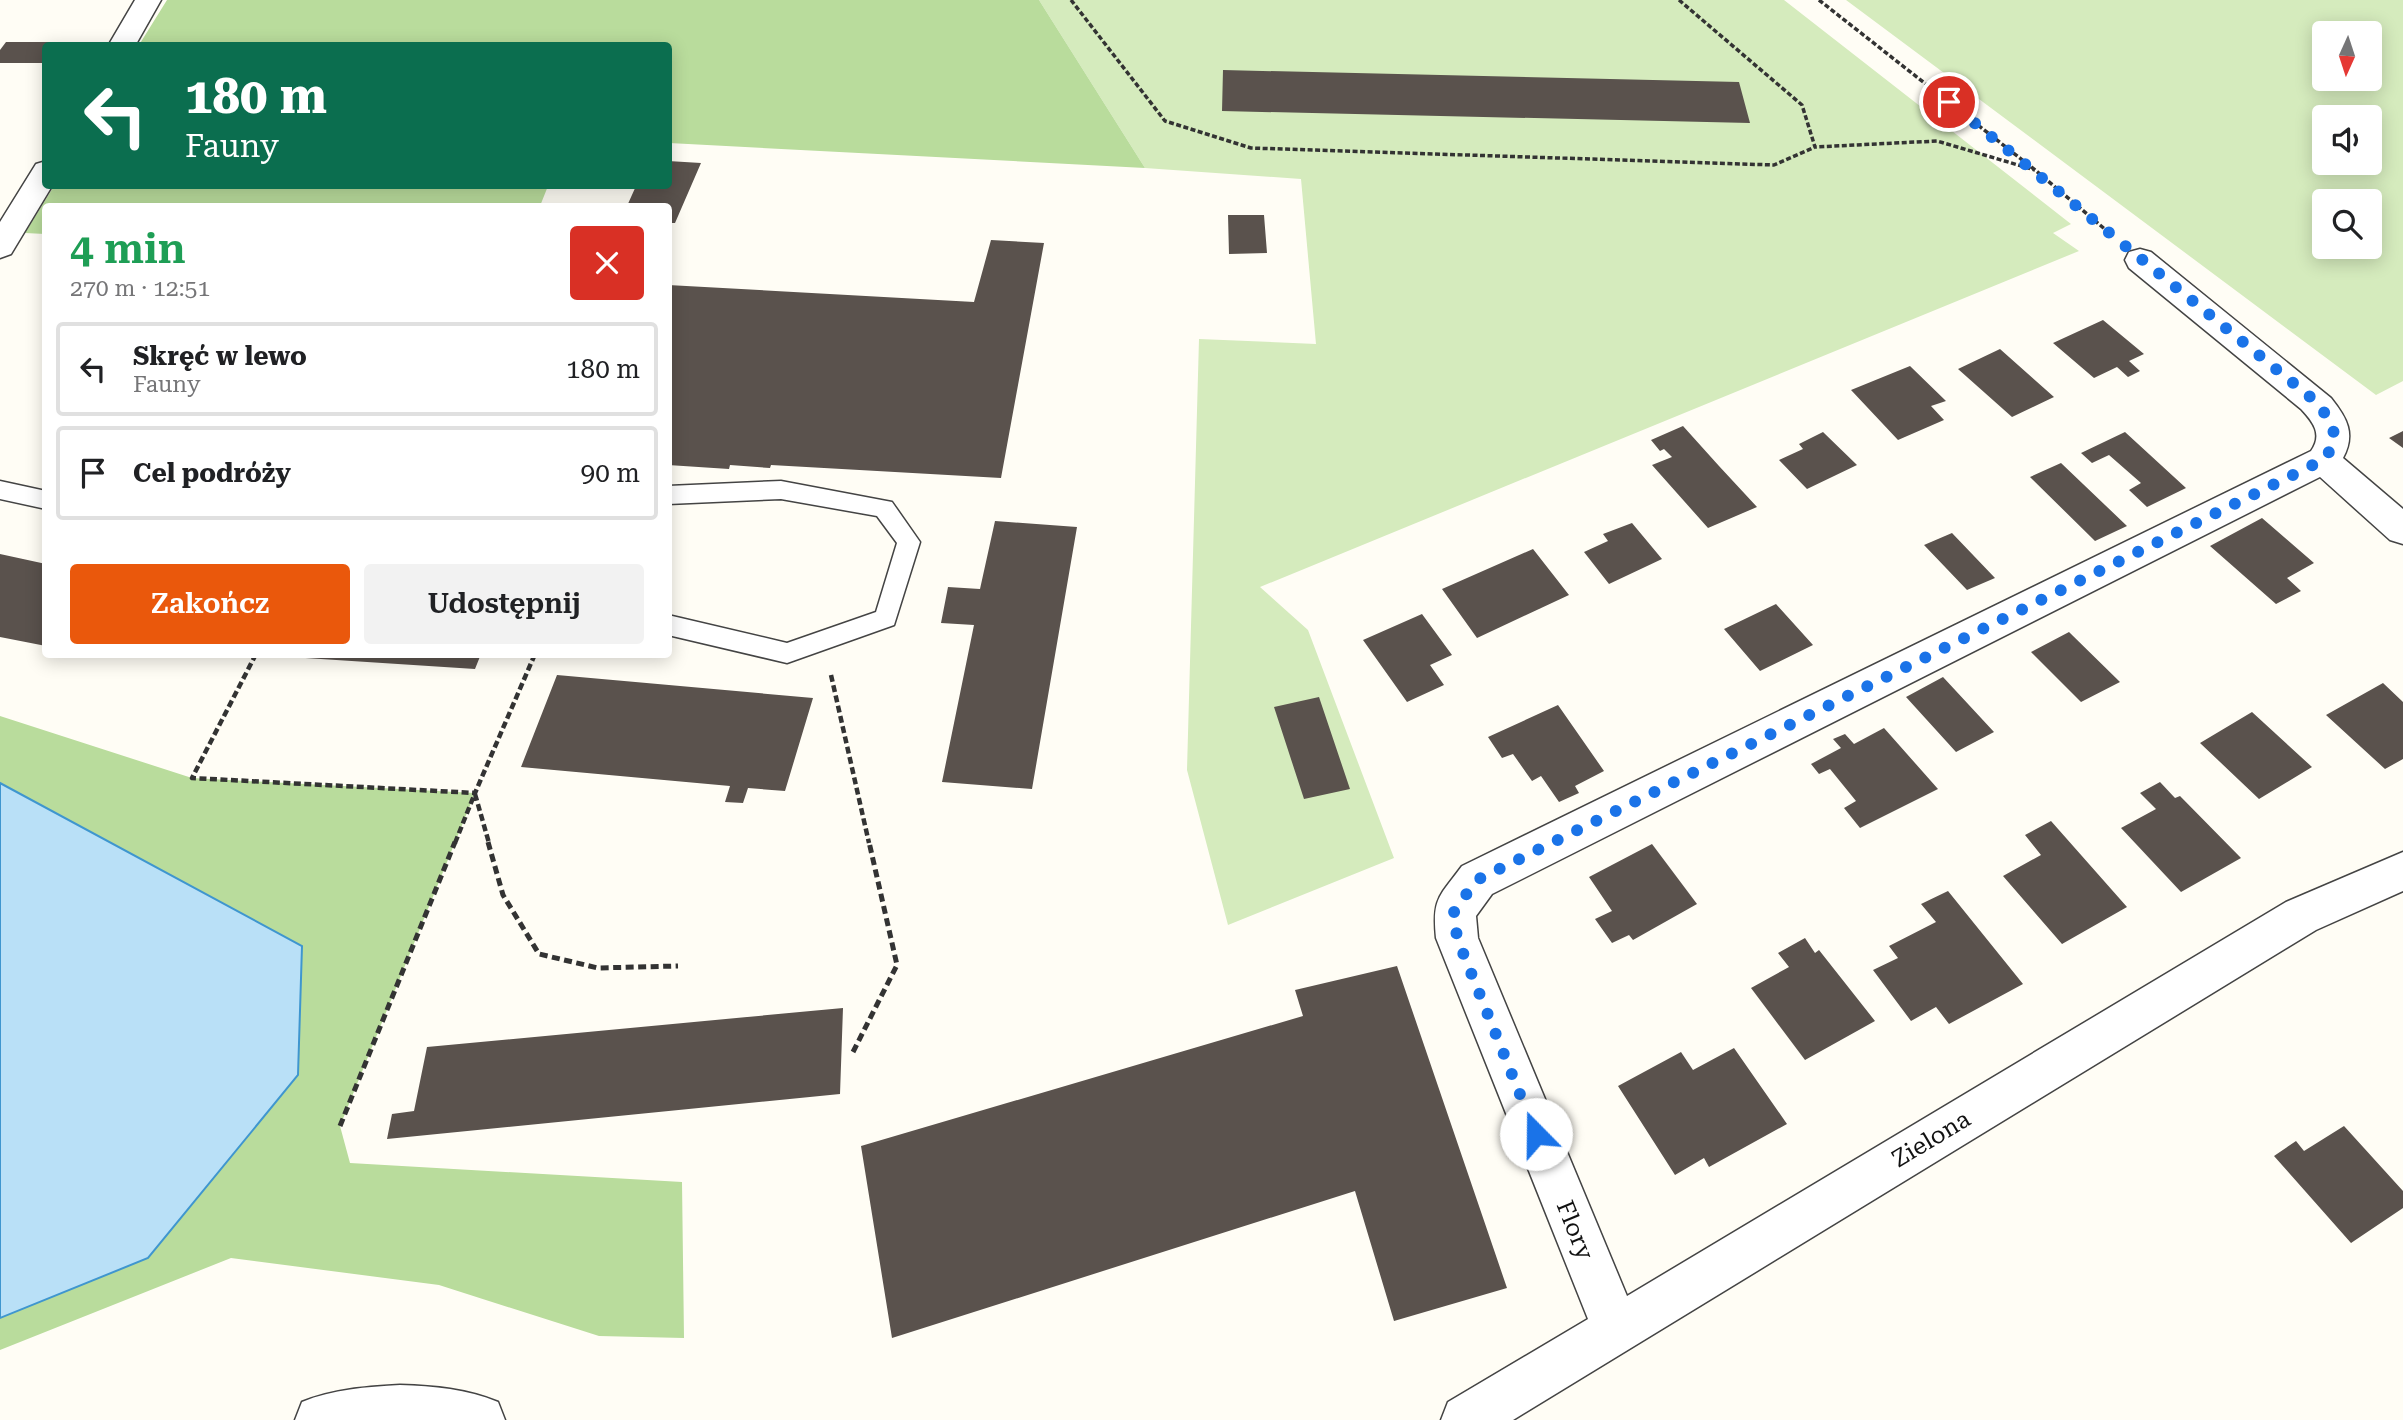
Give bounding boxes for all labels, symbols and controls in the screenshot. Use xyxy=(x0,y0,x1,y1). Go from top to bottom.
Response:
north arrow xyxy=(2312,21,2382,91)
map controls xyxy=(2312,21,2382,259)
text: 180 m xyxy=(185,68,327,125)
icon: left xyxy=(70,70,161,161)
pin xyxy=(1919,72,1979,132)
icon: arrive xyxy=(1930,83,1968,121)
button: sound xyxy=(2312,105,2382,175)
text: Fauny xyxy=(185,127,279,165)
button: search xyxy=(2312,189,2382,259)
text: 4 min xyxy=(70,224,186,273)
button: close xyxy=(570,226,644,300)
text: 270 m · 12:51 xyxy=(70,275,210,302)
text: Skręć w lewo xyxy=(133,341,307,371)
icon: left xyxy=(74,350,112,388)
text: 180 m xyxy=(566,354,640,384)
text: Fauny xyxy=(133,371,201,398)
icon: arrive xyxy=(74,454,112,492)
text: Cel podróży xyxy=(133,458,291,488)
text: 90 m xyxy=(581,458,640,488)
button: Zakończ xyxy=(70,564,350,644)
button: Udostępnij xyxy=(364,564,644,644)
position arrow xyxy=(1499,1097,1573,1171)
street label: Zielona xyxy=(1887,1105,1975,1173)
street label: Flory xyxy=(1551,1196,1600,1264)

